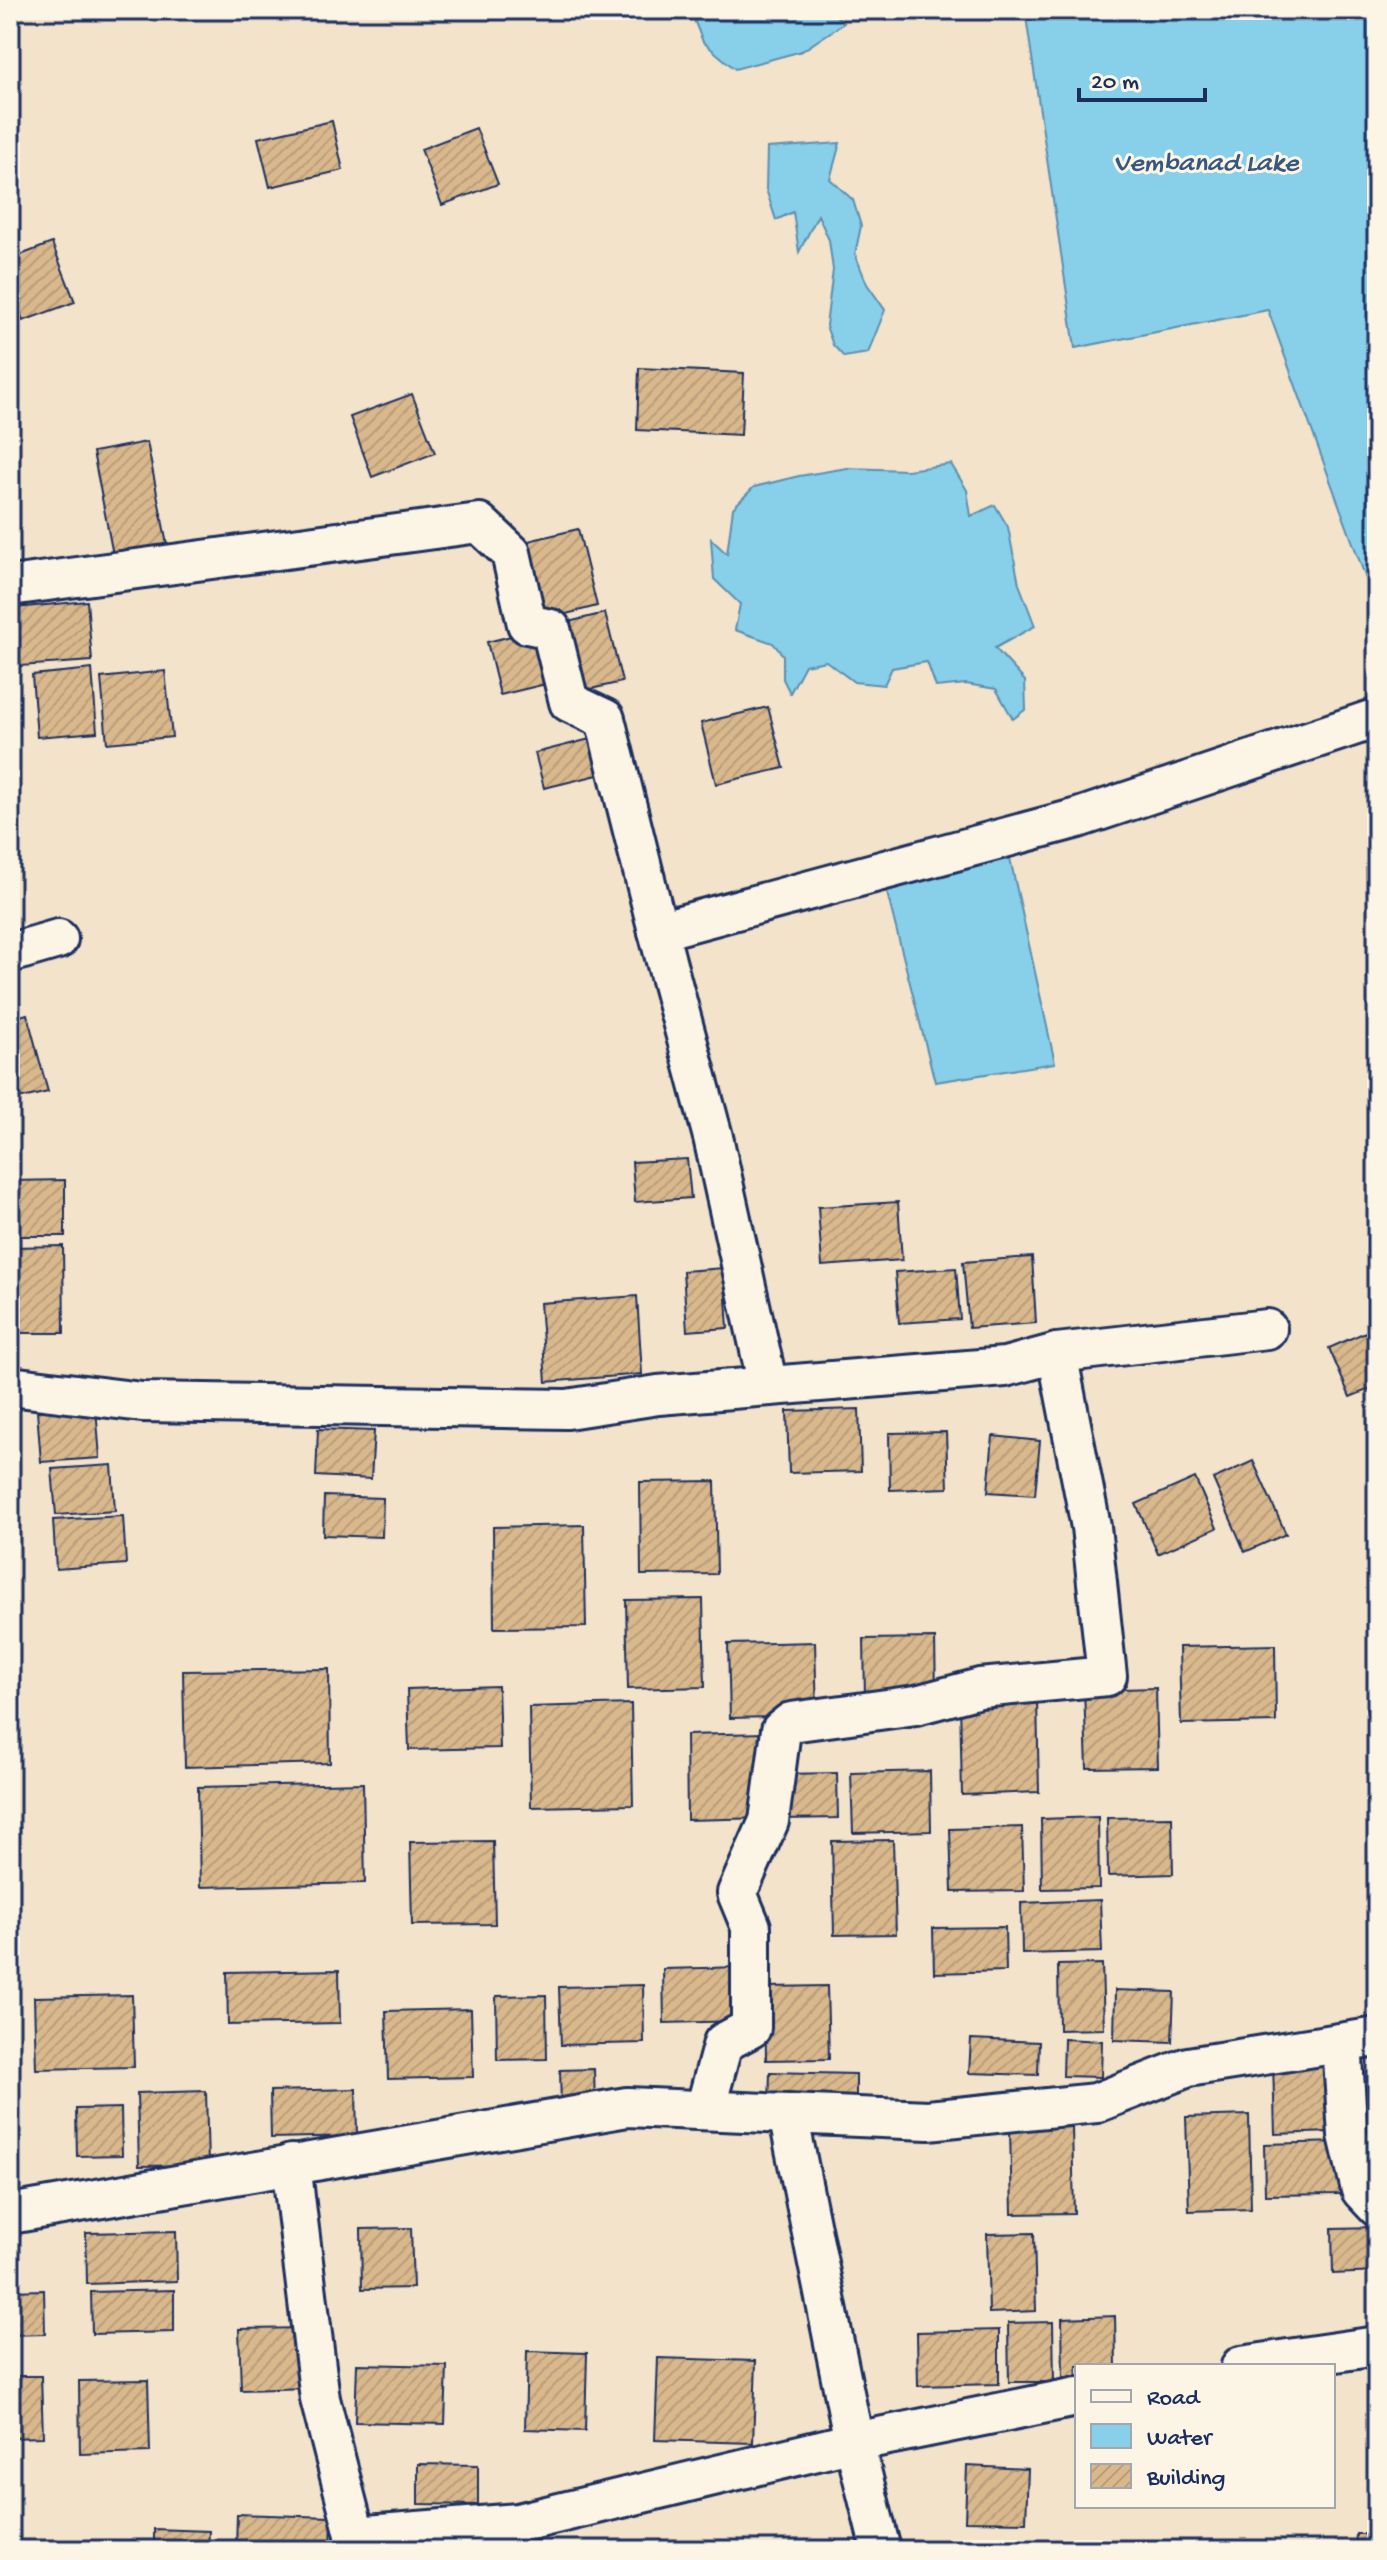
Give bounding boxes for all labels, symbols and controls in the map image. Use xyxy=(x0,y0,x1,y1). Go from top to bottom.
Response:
scale bar xyxy=(1079,52,1205,102)
text: 20 m xyxy=(1091,69,1139,98)
water label: Vembanad Lake xyxy=(1114,148,1300,181)
legend xyxy=(1075,2364,1335,2508)
text: Road xyxy=(1147,2385,1201,2414)
text: Water xyxy=(1147,2425,1214,2454)
text: Building xyxy=(1146,2465,1225,2494)

